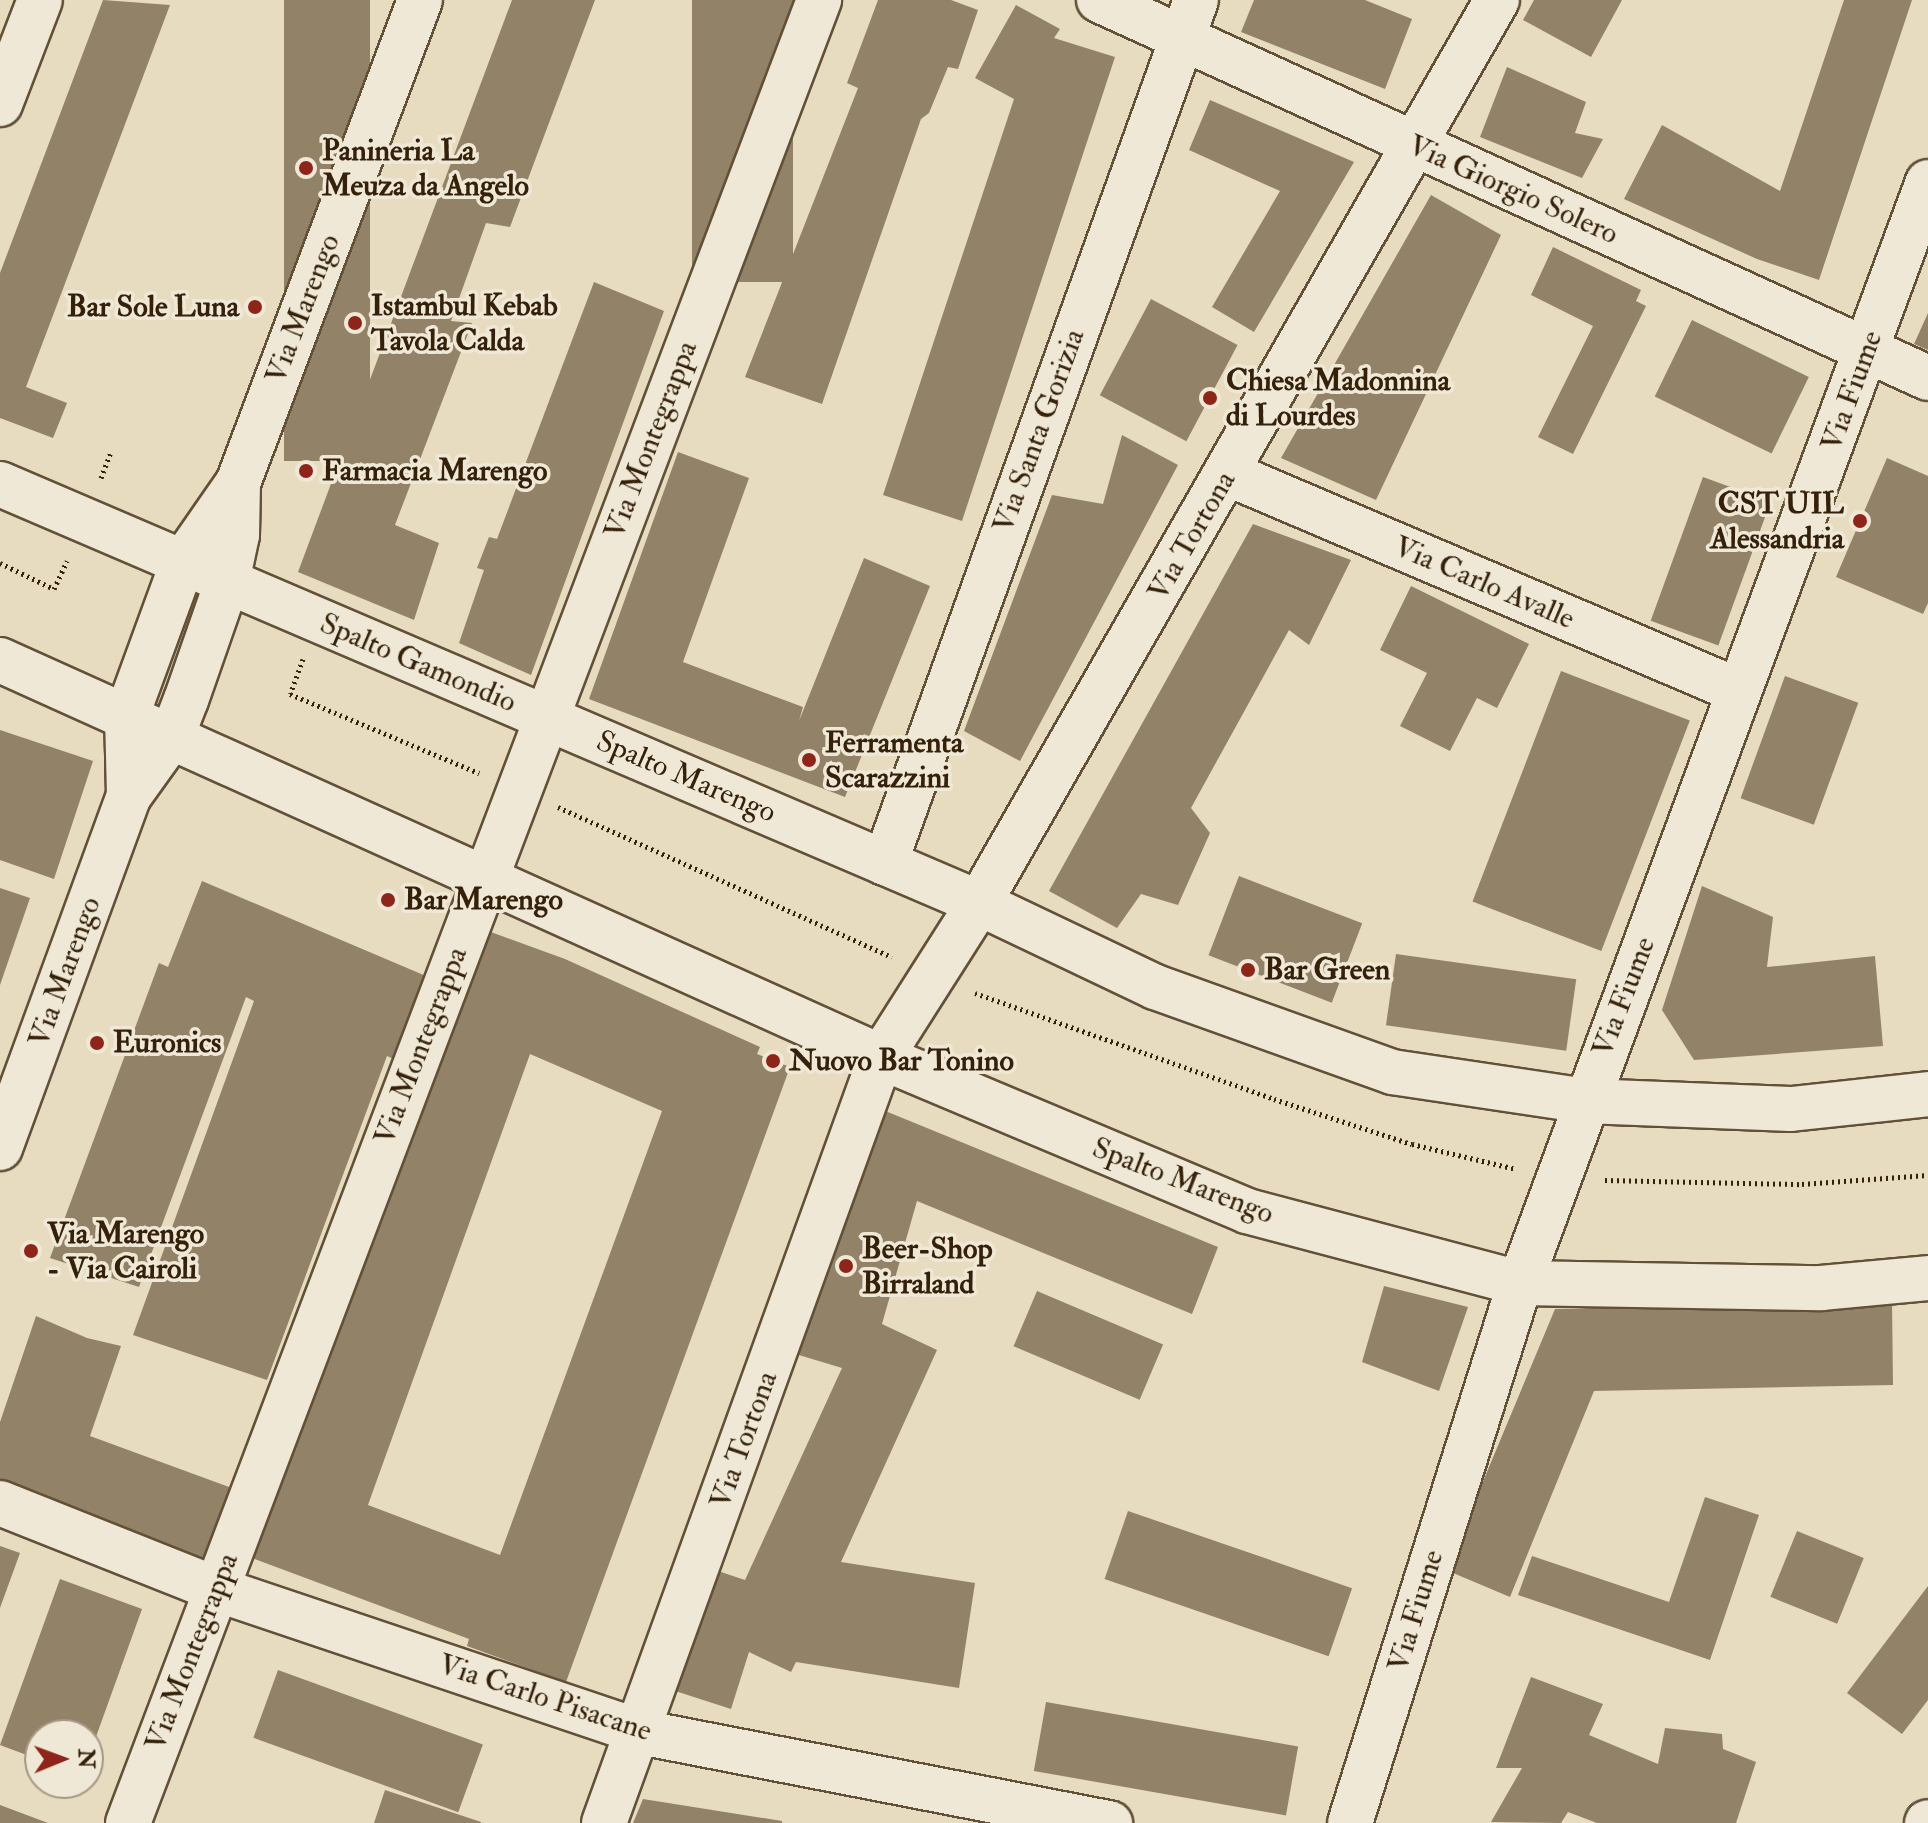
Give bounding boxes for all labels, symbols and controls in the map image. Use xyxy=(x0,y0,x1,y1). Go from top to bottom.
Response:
street label: Via Giorgio Solero xyxy=(1402,128,1624,252)
place label: Panineria La Meuza da Angelo xyxy=(322,133,529,204)
marker: Panineria La Meuza da Angelo xyxy=(297,159,315,177)
street label: Via Marengo xyxy=(258,229,348,389)
place label: Istambul Kebab Tavola Calda xyxy=(371,288,558,358)
place label: Bar Sole Luna xyxy=(67,289,239,325)
marker: Bar Sole Luna xyxy=(246,298,264,316)
marker: Istambul Kebab Tavola Calda xyxy=(346,314,364,332)
street label: Via Santa Gorizia xyxy=(985,324,1093,538)
street label: Via Fiume xyxy=(1814,326,1890,456)
street label: Via Montegrappa xyxy=(597,336,705,544)
place label: Chiesa Madonnina di Lourdes xyxy=(1226,363,1450,434)
marker: Chiesa Madonnina di Lourdes xyxy=(1201,389,1219,407)
place label: Farmacia Marengo xyxy=(322,453,547,489)
marker: Farmacia Marengo xyxy=(297,462,315,480)
street label: Via Tortona xyxy=(1141,465,1243,607)
place label: CST UIL Alessandria xyxy=(1710,486,1844,556)
marker: CST UIL Alessandria xyxy=(1851,512,1869,530)
street label: Via Carlo Avalle xyxy=(1388,529,1580,637)
street label: Spalto Gamondio xyxy=(314,605,522,721)
street label: Spalto Marengo xyxy=(591,723,781,831)
place label: Ferramenta Scarazzini xyxy=(825,725,963,796)
marker: Ferramenta Scarazzini xyxy=(800,751,818,769)
place label: Bar Marengo xyxy=(404,882,563,918)
marker: Bar Marengo xyxy=(379,891,397,909)
street label: Via Marengo xyxy=(21,892,109,1052)
street label: Via Fiume xyxy=(1585,932,1663,1062)
street label: Via Montegrappa xyxy=(367,942,475,1150)
place label: Bar Green xyxy=(1264,952,1390,988)
marker: Bar Green xyxy=(1239,961,1257,979)
place label: Euronics xyxy=(113,1025,221,1061)
marker: Euronics xyxy=(88,1034,106,1052)
place label: Nuovo Bar Tonino xyxy=(789,1043,1014,1079)
marker: Nuovo Bar Tonino xyxy=(764,1052,782,1070)
street label: Spalto Marengo xyxy=(1087,1130,1279,1232)
place label: Via Marengo - Via Cairoli xyxy=(47,1216,204,1286)
place label: Beer-Shop Birraland xyxy=(862,1231,993,1302)
marker: Via Marengo - Via Cairoli xyxy=(22,1242,40,1260)
marker: Beer-Shop Birraland xyxy=(837,1257,855,1275)
street label: Via Tortona xyxy=(703,1366,785,1514)
street label: Via Fiume xyxy=(1380,1546,1452,1676)
street label: Via Montegrappa xyxy=(138,1548,246,1756)
street label: Via Carlo Pisacane xyxy=(434,1647,656,1749)
north arrow xyxy=(24,1719,104,1799)
text: N xyxy=(72,1749,100,1769)

